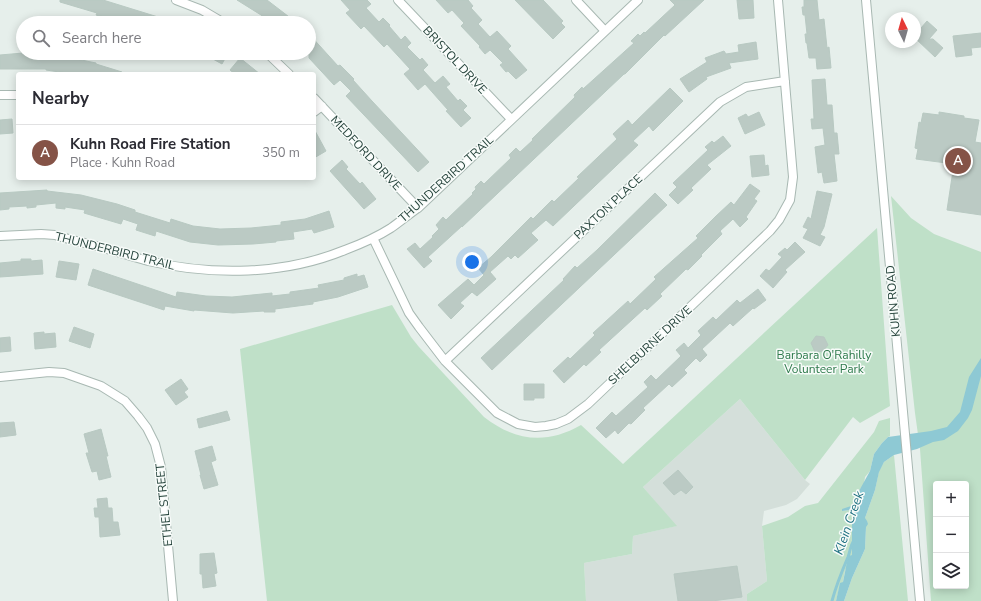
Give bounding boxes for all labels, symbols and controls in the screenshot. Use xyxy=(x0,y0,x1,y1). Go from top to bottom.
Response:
north arrow xyxy=(885,12,921,48)
search box xyxy=(16,16,316,60)
street label: BRISTOL DRIVE xyxy=(419,23,491,97)
icon: search xyxy=(30,27,52,49)
text: Search here xyxy=(62,28,142,48)
text: Nearby xyxy=(32,87,89,110)
street label: MEDFORD DRIVE xyxy=(327,112,405,194)
street label: THUNDERBIRD TRAIL xyxy=(395,132,497,226)
text: Kuhn Road Fire Station xyxy=(70,134,231,154)
text: A xyxy=(40,144,50,162)
text: 350 m xyxy=(262,144,300,162)
pin: A xyxy=(945,146,971,176)
text: Place · Kuhn Road xyxy=(70,154,175,172)
street label: PAXTON PLACE xyxy=(570,171,646,243)
street label: THUNDERBIRD TRAIL xyxy=(54,228,177,274)
your location xyxy=(462,252,482,272)
street label: KUHN ROAD xyxy=(882,264,904,338)
street label: SHELBURNE DRIVE xyxy=(605,302,695,388)
park label: Barbara O'Rahilly Volunteer Park xyxy=(777,347,872,377)
street label: ETHEL STREET xyxy=(152,462,176,547)
map controls xyxy=(933,481,969,589)
button: + xyxy=(933,481,969,517)
water label: Klein Creek xyxy=(830,488,868,557)
button: − xyxy=(933,517,969,553)
button: layers xyxy=(933,553,969,589)

